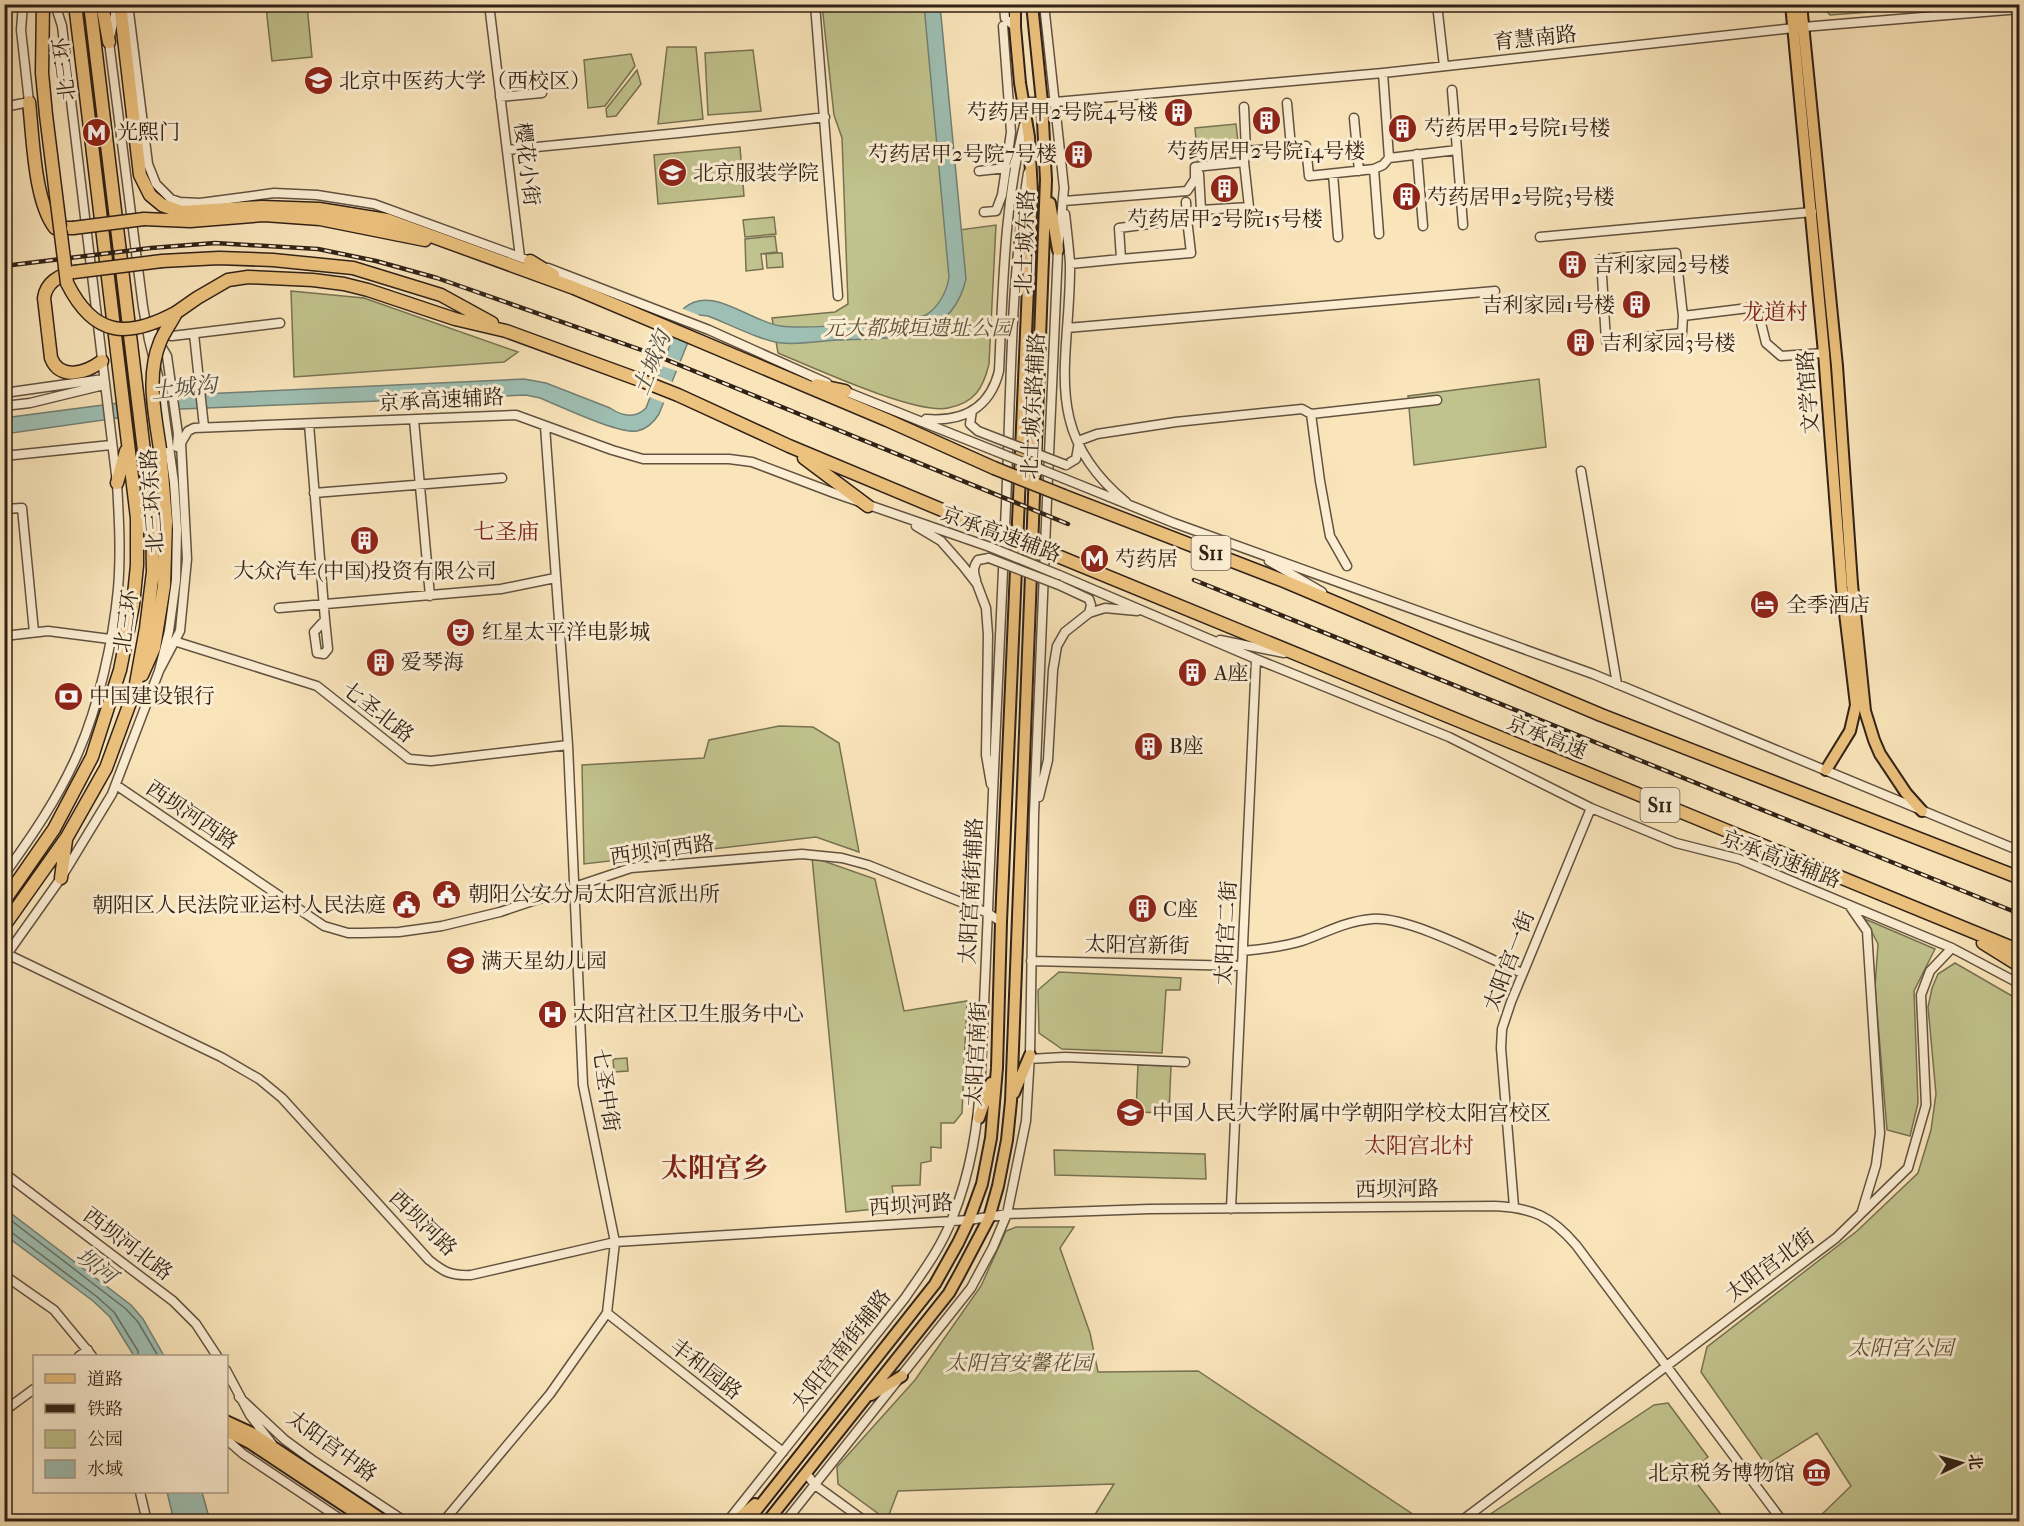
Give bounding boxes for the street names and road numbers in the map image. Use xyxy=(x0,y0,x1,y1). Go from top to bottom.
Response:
street label: 育慧南路 xyxy=(1492,22,1578,54)
street label: 北三环 xyxy=(48,36,80,102)
street label: 樱花小街 xyxy=(510,121,544,207)
street label: 北土城东路 xyxy=(1011,189,1039,295)
street label: 北土城东路辅路 xyxy=(1017,332,1049,480)
street label: 文学馆路 xyxy=(1793,349,1823,435)
street label: 京承高速辅路 xyxy=(377,385,505,415)
street label: 北三环东路 xyxy=(136,448,168,554)
street label: 京承高速辅路 xyxy=(938,501,1064,567)
road number: S11 xyxy=(1192,536,1230,570)
street label: 北三环 xyxy=(110,588,142,654)
street label: 七圣北路 xyxy=(338,677,418,747)
street label: 京承高速 xyxy=(1504,710,1590,764)
street label: 西坝河西路 xyxy=(142,776,242,854)
road number: S11 xyxy=(1640,788,1680,822)
street label: 太阳宫南街辅路 xyxy=(955,817,987,965)
street label: 京承高速辅路 xyxy=(1718,825,1844,893)
street label: 西坝河西路 xyxy=(608,831,716,869)
street label: 太阳宫二街 xyxy=(1211,880,1241,986)
street label: 太阳宫一街 xyxy=(1479,908,1539,1014)
street label: 太阳宫新街 xyxy=(1084,932,1190,958)
street label: 太阳宫南街 xyxy=(961,1001,991,1107)
street label: 七圣中街 xyxy=(588,1047,624,1133)
street label: 西坝河路 xyxy=(1355,1176,1439,1202)
street label: 西坝河路 xyxy=(384,1185,462,1261)
street label: 西坝河路 xyxy=(868,1190,954,1220)
street label: 西坝河北路 xyxy=(78,1202,178,1286)
street label: 太阳宫北街 xyxy=(1721,1224,1819,1306)
street label: 太阳宫南街辅路 xyxy=(786,1285,896,1415)
street label: 丰和园路 xyxy=(666,1334,746,1404)
street label: 太阳宫中路 xyxy=(282,1405,382,1487)

